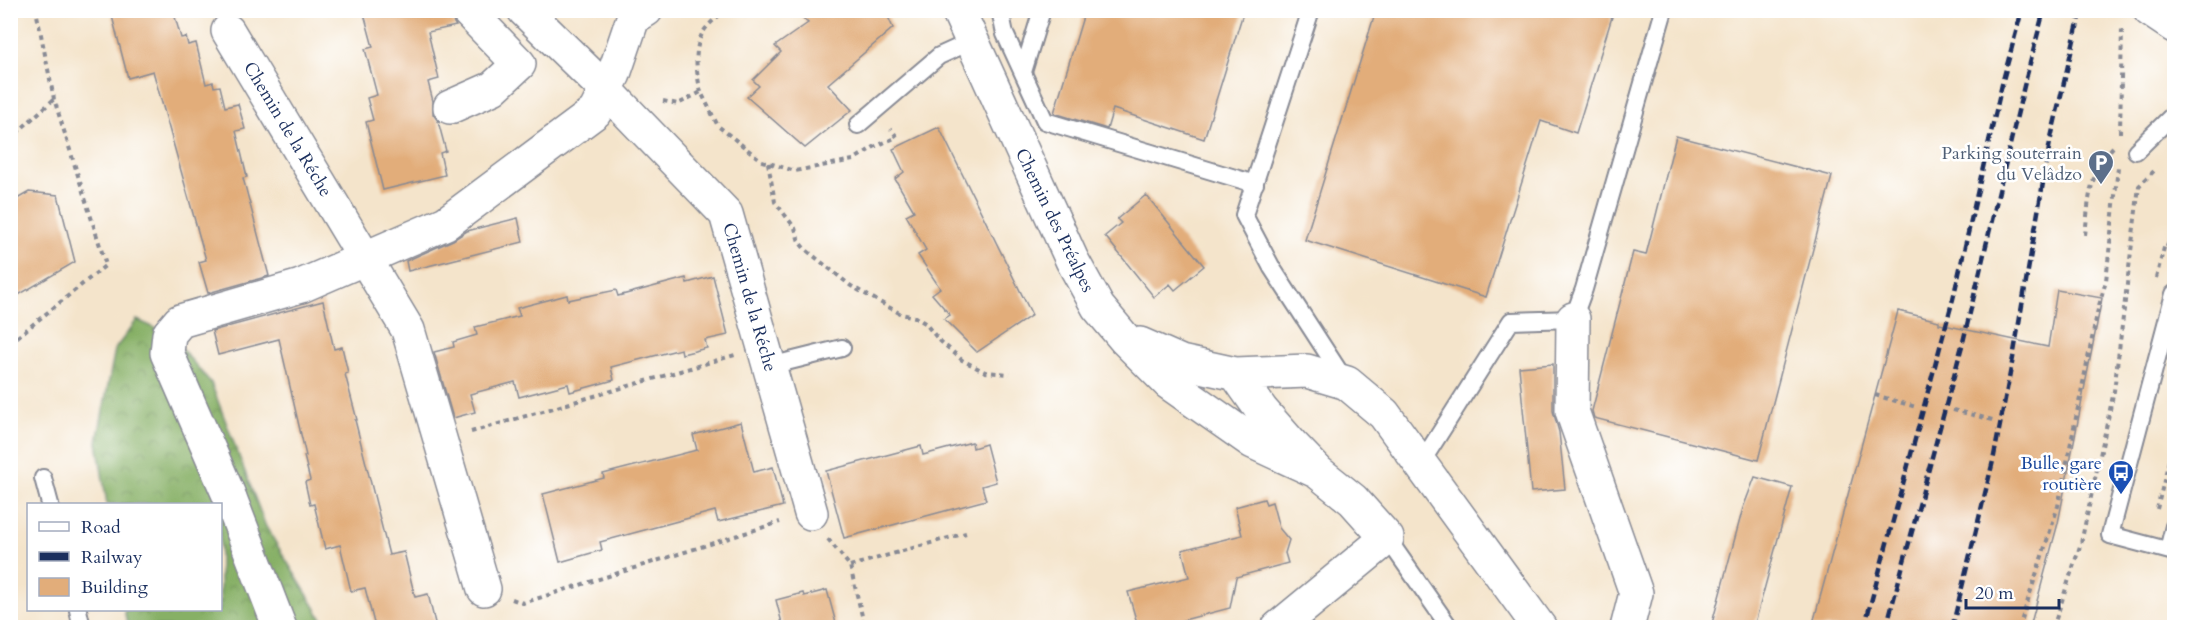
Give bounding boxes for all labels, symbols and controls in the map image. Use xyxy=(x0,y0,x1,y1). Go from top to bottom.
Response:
street label: Chemin de la Réche xyxy=(237,57,338,202)
place label: Parking souterrain du Velâdzo xyxy=(1941,141,2083,187)
street label: Chemin des Préalpes xyxy=(1009,144,1100,296)
parking icon: Parking souterrain du Velâdzo xyxy=(2086,148,2116,186)
street label: Chemin de la Réche xyxy=(716,220,783,375)
place label: Bulle, gare routière xyxy=(2021,451,2102,497)
bus stop icon: Bulle, gare routière xyxy=(2106,458,2136,496)
legend xyxy=(27,503,222,611)
text: Road xyxy=(81,515,121,540)
text: Railway xyxy=(81,545,143,570)
scale bar xyxy=(1966,572,2059,610)
text: Building xyxy=(81,575,149,600)
text: 20 m xyxy=(1975,581,2014,606)

